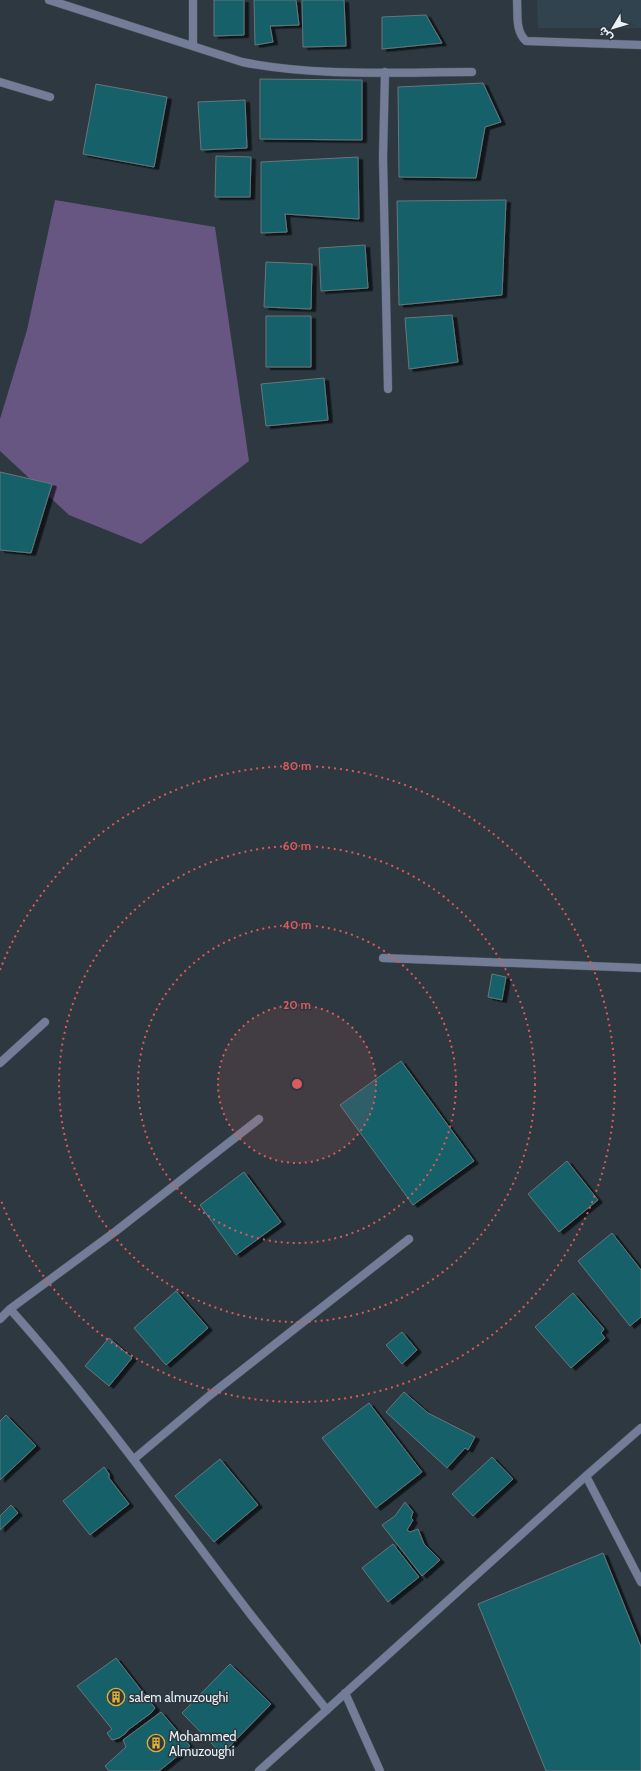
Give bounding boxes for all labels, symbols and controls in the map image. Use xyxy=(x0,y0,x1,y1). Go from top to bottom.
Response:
north arrow xyxy=(593,8,633,48)
text: ش xyxy=(595,24,615,44)
text: 80 m xyxy=(283,758,311,773)
text: 60 m xyxy=(283,838,311,853)
text: 40 m xyxy=(282,917,312,932)
text: 20 m xyxy=(283,997,311,1012)
centre of rings xyxy=(290,1077,304,1091)
building icon: salem almuzoughi xyxy=(106,1687,126,1707)
place label: salem almuzoughi xyxy=(129,1689,228,1705)
place label: Mohammed Almuzoughi xyxy=(169,1728,237,1759)
building icon: Mohammed Almuzoughi xyxy=(146,1733,166,1753)

